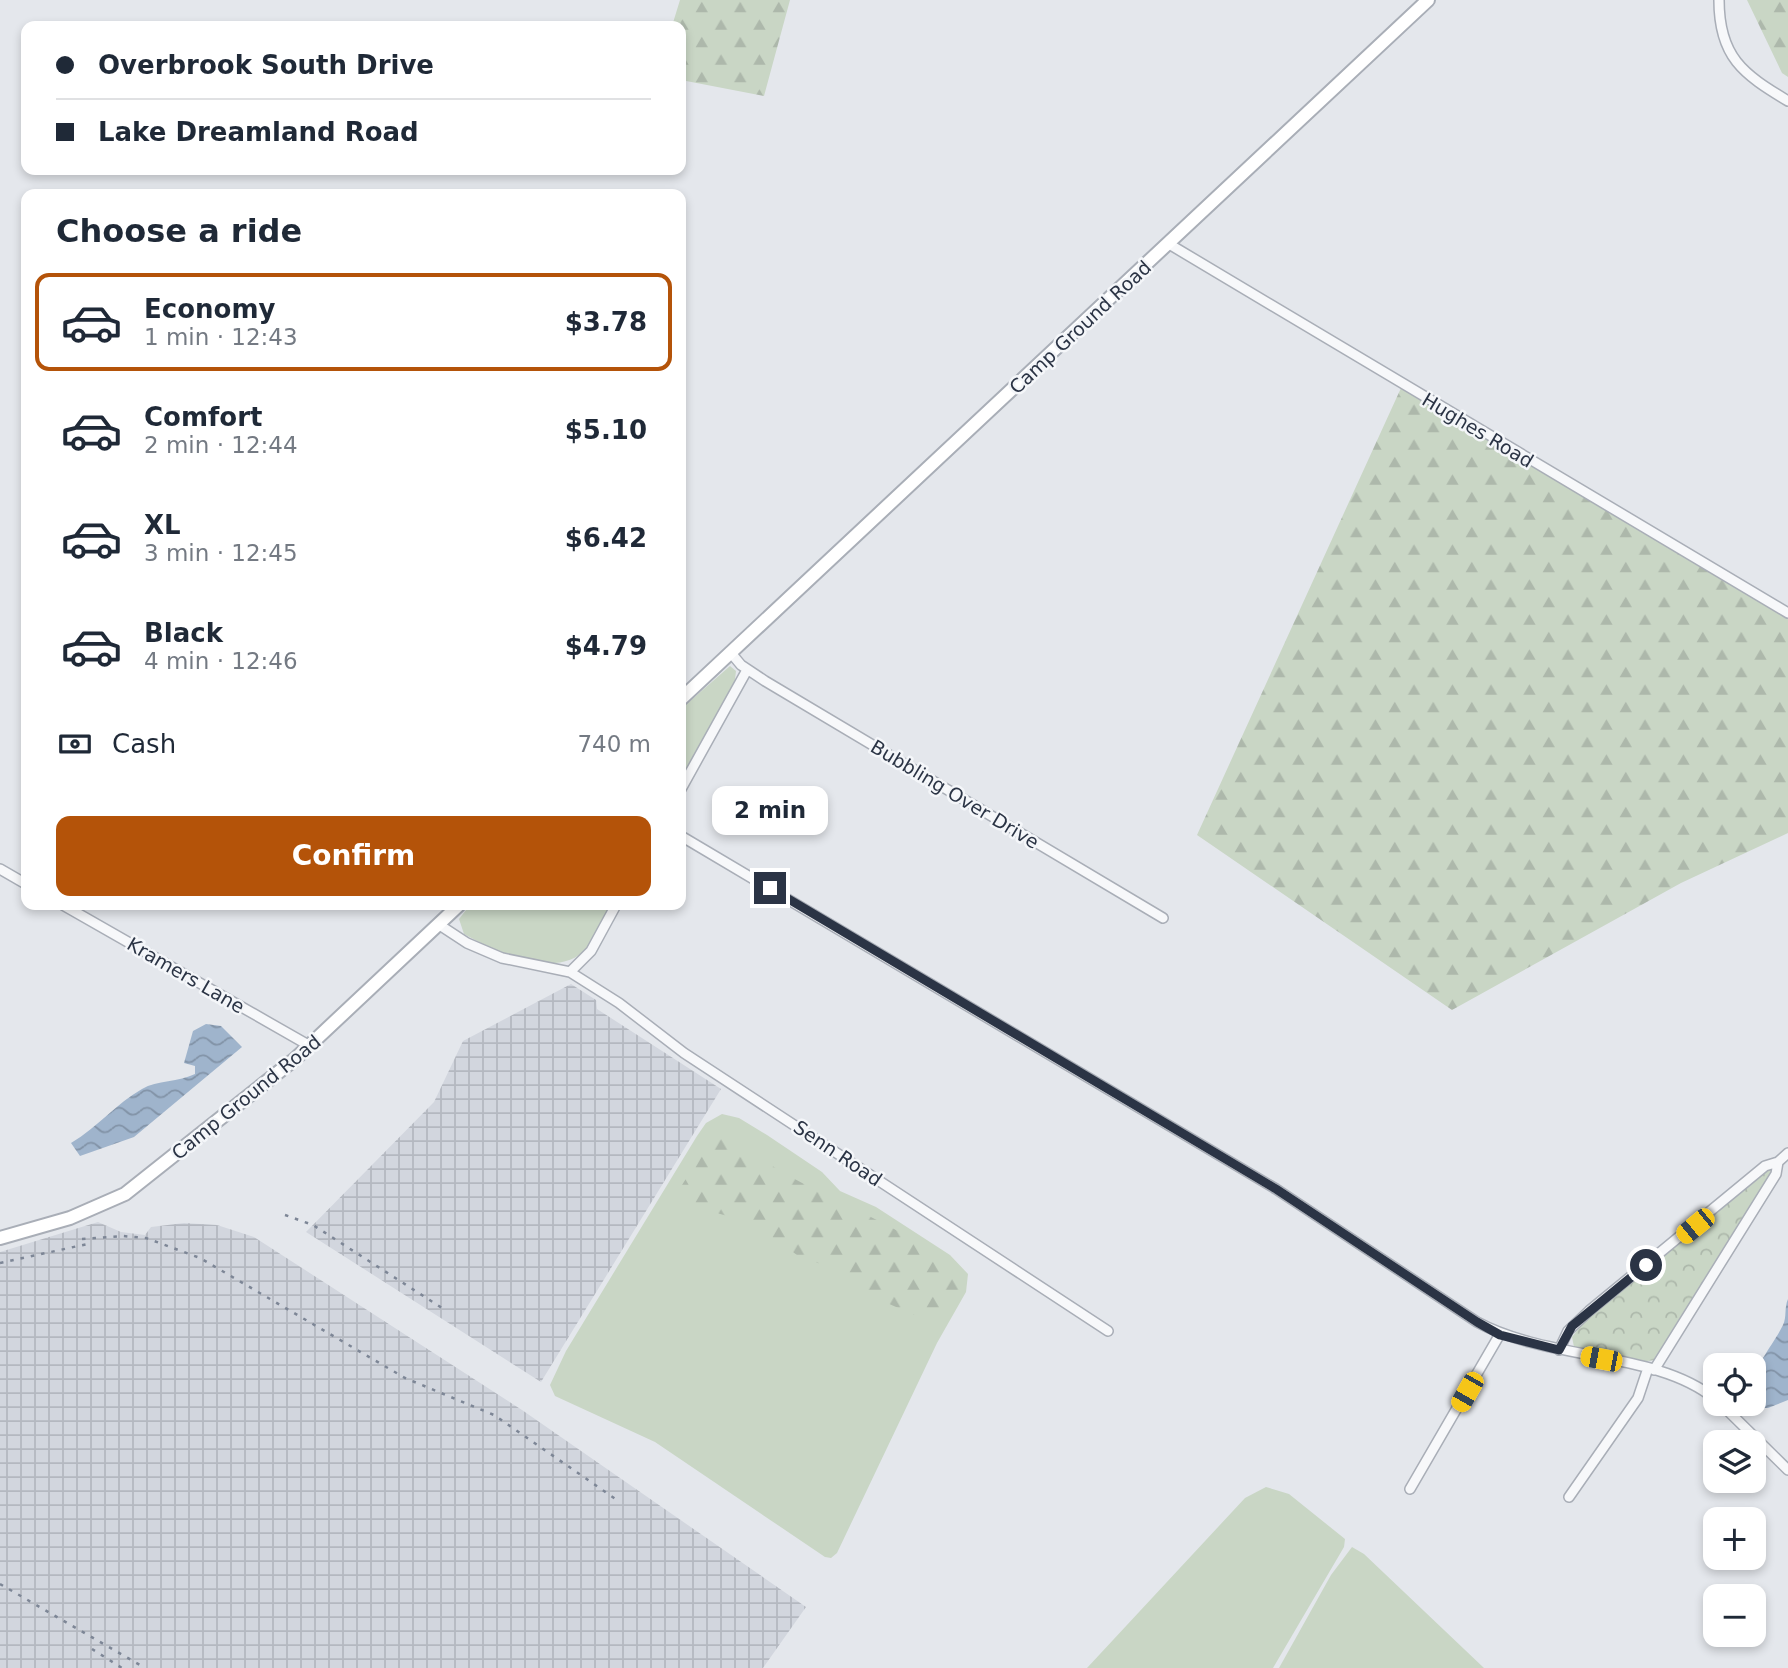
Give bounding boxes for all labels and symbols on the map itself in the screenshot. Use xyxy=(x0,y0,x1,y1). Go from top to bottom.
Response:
street label: Camp Ground Road xyxy=(1005,256,1155,398)
street label: Hughes Road xyxy=(1418,388,1538,472)
street label: Bubbling Over Drive xyxy=(867,735,1043,853)
callout: 2 min xyxy=(712,786,828,836)
route end xyxy=(754,872,786,904)
street label: Kramers Lane xyxy=(123,933,249,1017)
street label: Camp Ground Road xyxy=(167,1030,325,1164)
street label: Senn Road xyxy=(790,1115,886,1191)
car xyxy=(1673,1205,1718,1247)
route start xyxy=(1630,1249,1662,1281)
car xyxy=(1579,1345,1624,1373)
car xyxy=(1448,1369,1487,1415)

